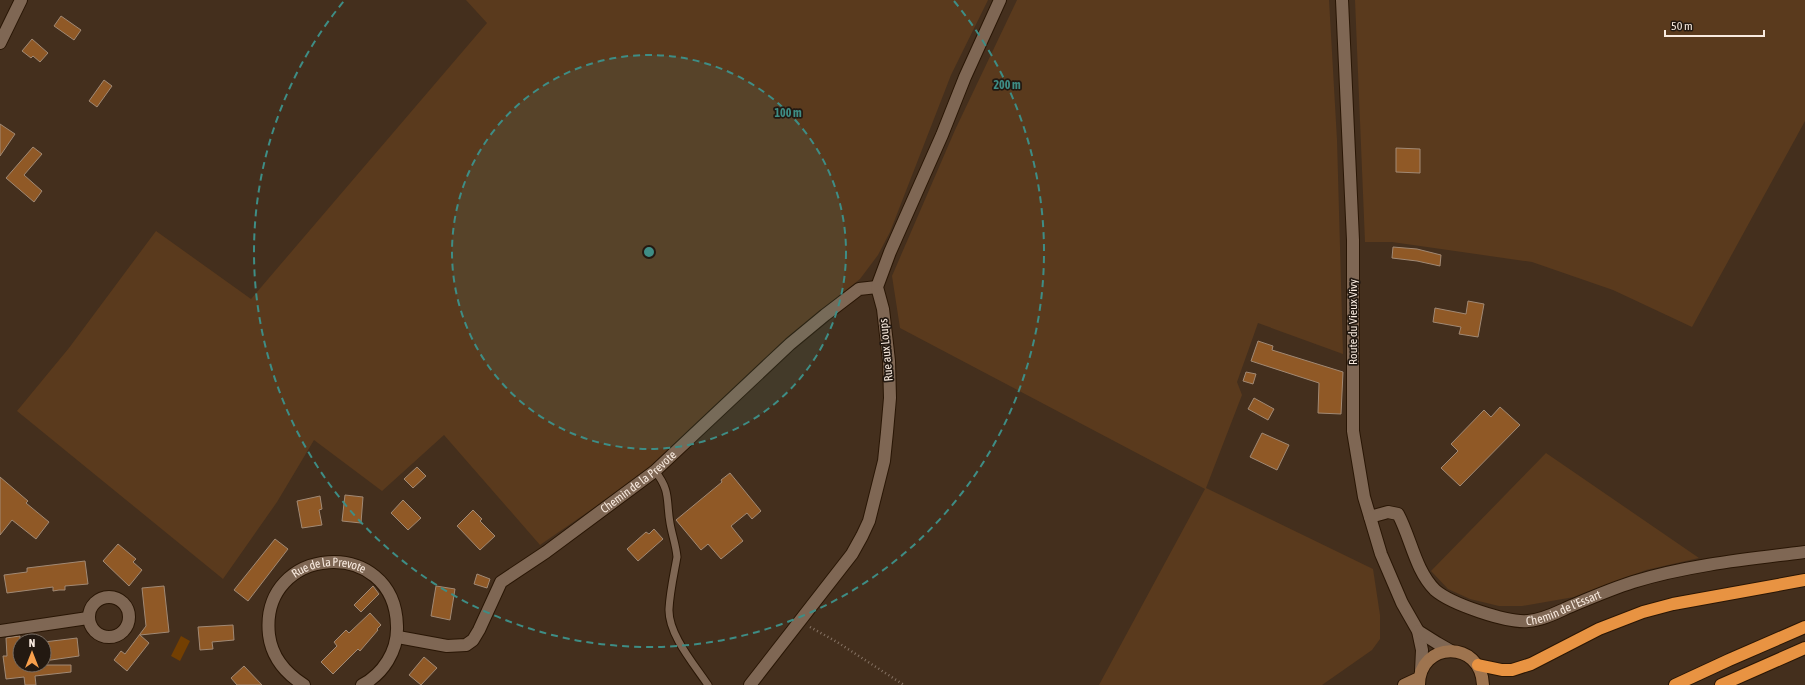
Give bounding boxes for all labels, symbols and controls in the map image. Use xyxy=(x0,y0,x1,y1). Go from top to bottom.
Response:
scale bar xyxy=(1665,12,1764,38)
text: 50 m xyxy=(1671,19,1693,33)
text: 200 m xyxy=(993,78,1021,92)
text: 100 m xyxy=(774,106,802,120)
centre of rings xyxy=(642,245,656,259)
street label: Route du Vieux Vivy xyxy=(1346,279,1360,365)
street label: Rue aux Loups xyxy=(876,318,896,382)
street label: Chemin de la Prevote xyxy=(598,448,679,516)
street label: Rue de la Prevote xyxy=(289,555,368,581)
street label: Chemin de l'Essart xyxy=(1525,587,1604,628)
north arrow xyxy=(12,633,52,673)
text: N xyxy=(29,637,35,649)

